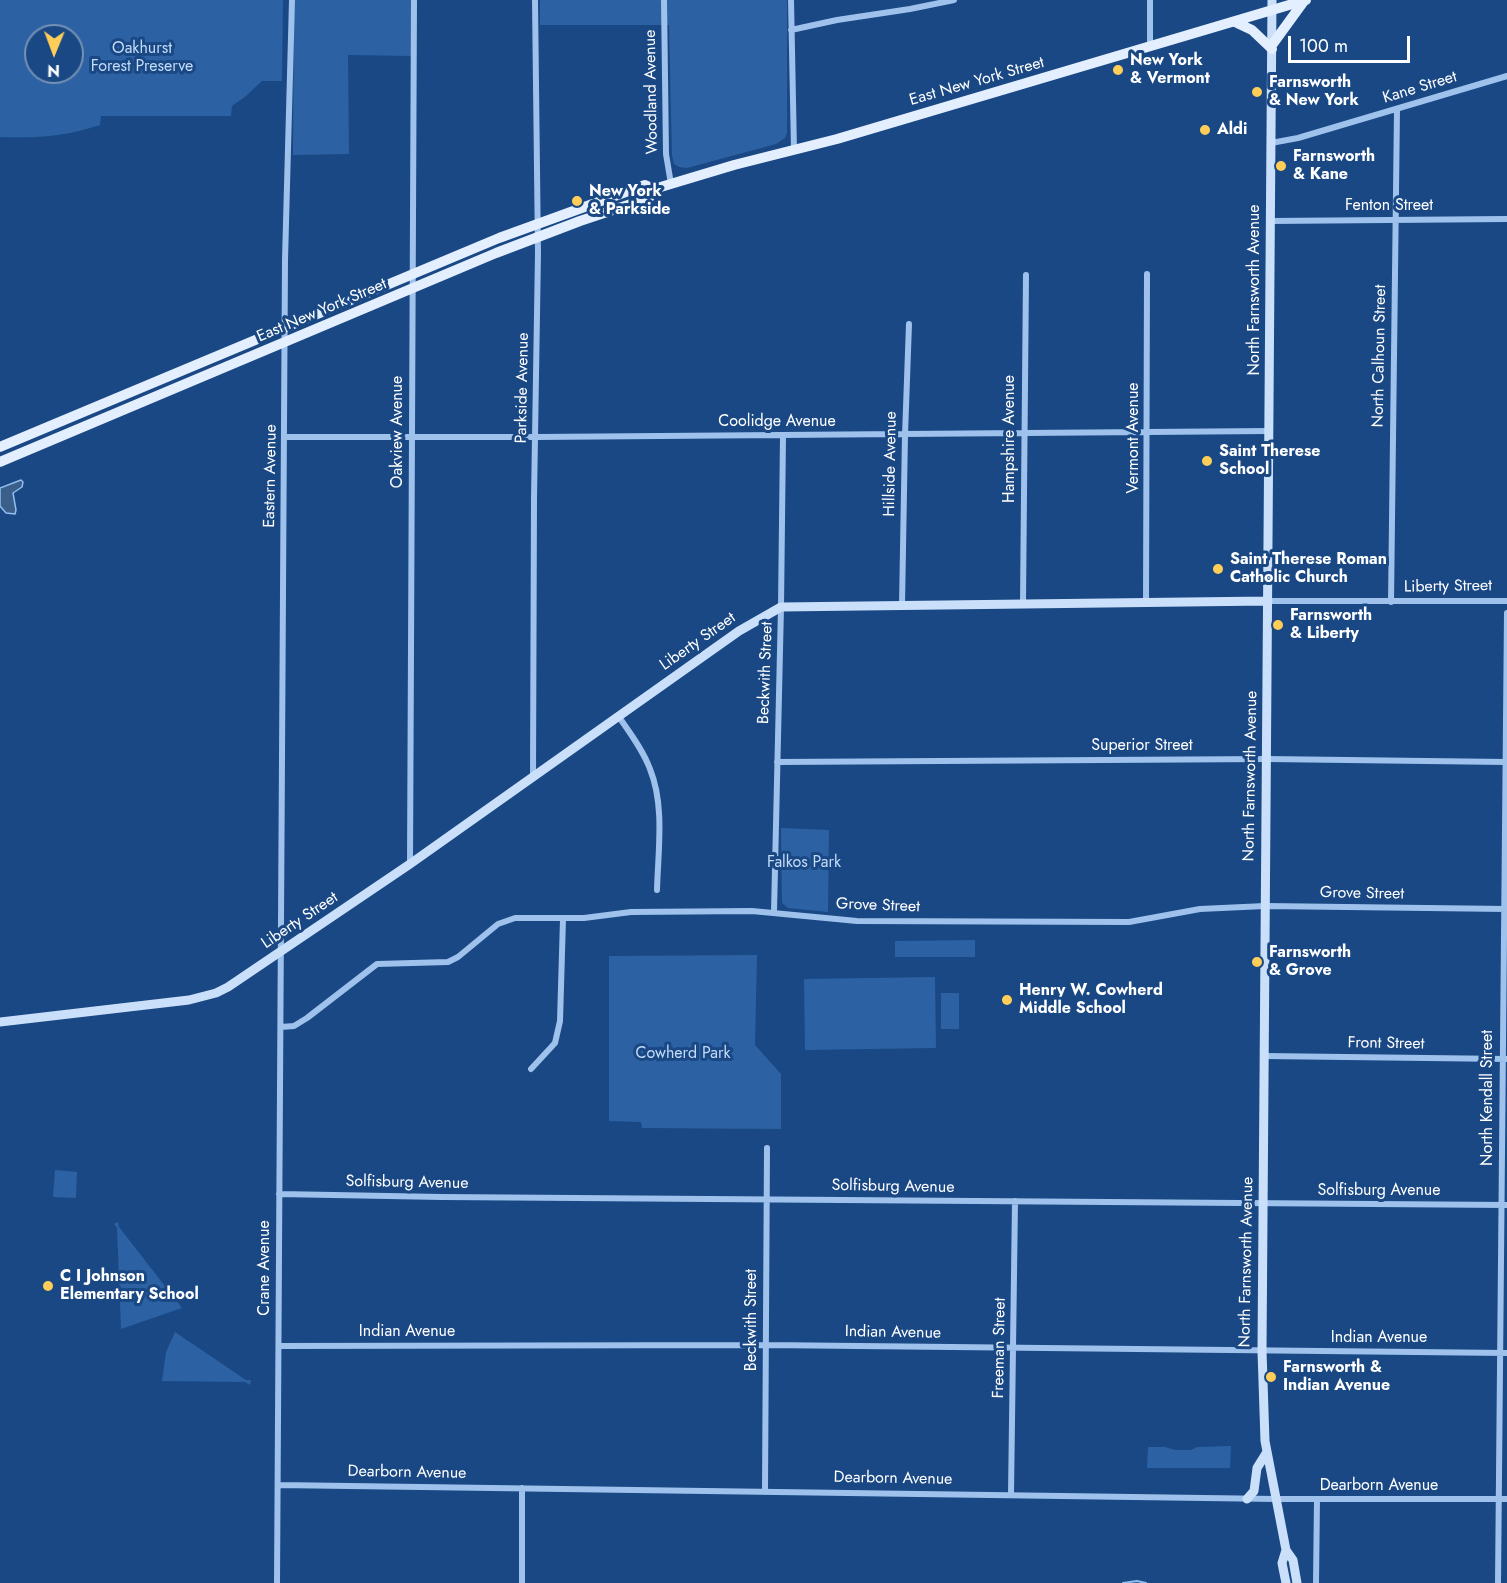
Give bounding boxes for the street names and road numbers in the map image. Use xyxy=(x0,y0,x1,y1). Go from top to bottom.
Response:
street label: Woodland Avenue xyxy=(641,29,663,155)
street label: East New York Street xyxy=(907,54,1047,110)
street label: Kane Street xyxy=(1381,68,1459,108)
street label: Fenton Street xyxy=(1345,196,1433,216)
street label: North Farnsworth Avenue xyxy=(1245,205,1265,375)
street label: East New York Street xyxy=(254,275,390,347)
street label: North Calhoun Street xyxy=(1369,284,1391,428)
street label: Parkside Avenue xyxy=(512,332,534,444)
street label: Hampshire Avenue xyxy=(1000,375,1020,503)
street label: Oakview Avenue xyxy=(388,376,408,488)
street label: Vermont Avenue xyxy=(1124,382,1144,494)
street label: Hillside Avenue xyxy=(880,411,902,517)
street label: Coolidge Avenue xyxy=(718,412,836,432)
street label: Eastern Avenue xyxy=(260,424,282,528)
street label: Liberty Street xyxy=(1404,577,1492,597)
street label: Liberty Street xyxy=(656,609,740,675)
street label: Beckwith Street xyxy=(755,622,777,724)
street label: North Farnsworth Avenue xyxy=(1240,690,1262,862)
street label: Superior Street xyxy=(1091,736,1193,756)
street label: Grove Street xyxy=(1320,884,1404,904)
street label: Liberty Street xyxy=(258,888,342,954)
street label: Grove Street xyxy=(836,895,920,917)
street label: North Kendall Street xyxy=(1478,1030,1498,1166)
street label: Front Street xyxy=(1347,1034,1425,1054)
street label: Solfisburg Avenue xyxy=(345,1172,469,1194)
street label: Solfisburg Avenue xyxy=(831,1176,955,1198)
street label: North Farnsworth Avenue xyxy=(1236,1176,1258,1348)
street label: Solfisburg Avenue xyxy=(1318,1181,1440,1201)
street label: Crane Avenue xyxy=(255,1220,275,1316)
street label: Beckwith Street xyxy=(742,1269,762,1371)
street label: Freeman Street xyxy=(990,1297,1010,1399)
street label: Indian Avenue xyxy=(359,1322,455,1342)
street label: Indian Avenue xyxy=(845,1323,941,1343)
street label: Indian Avenue xyxy=(1331,1328,1427,1348)
street label: Dearborn Avenue xyxy=(347,1462,467,1484)
street label: Dearborn Avenue xyxy=(833,1468,953,1490)
street label: Dearborn Avenue xyxy=(1320,1476,1438,1496)

